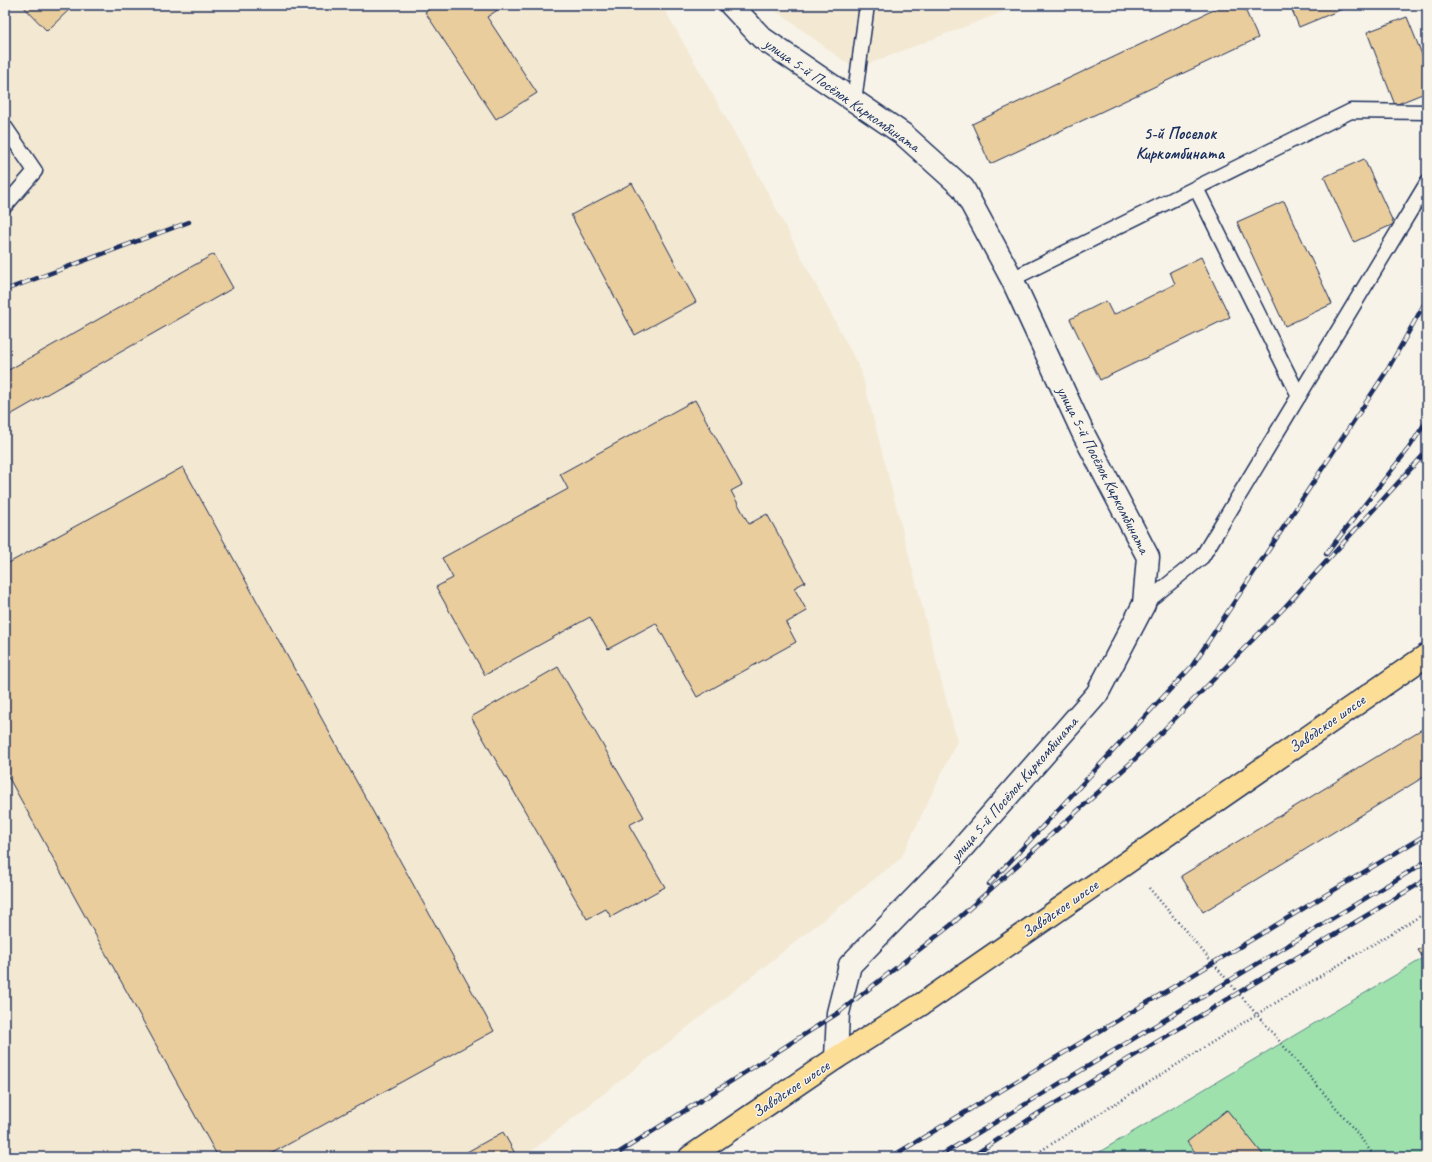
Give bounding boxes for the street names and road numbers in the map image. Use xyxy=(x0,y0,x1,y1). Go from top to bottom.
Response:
street label: улица 5-й Посёлок Киркомбината xyxy=(759,33,925,157)
street label: улица 5-й Посёлок Киркомбината xyxy=(1052,382,1155,558)
street label: Заводское шоссе xyxy=(1285,689,1371,758)
street label: улица 5-й Посёлок Киркомбината xyxy=(945,711,1083,866)
street label: Заводское шоссе xyxy=(1018,874,1104,943)
street label: Заводское шоссе xyxy=(749,1055,835,1122)

